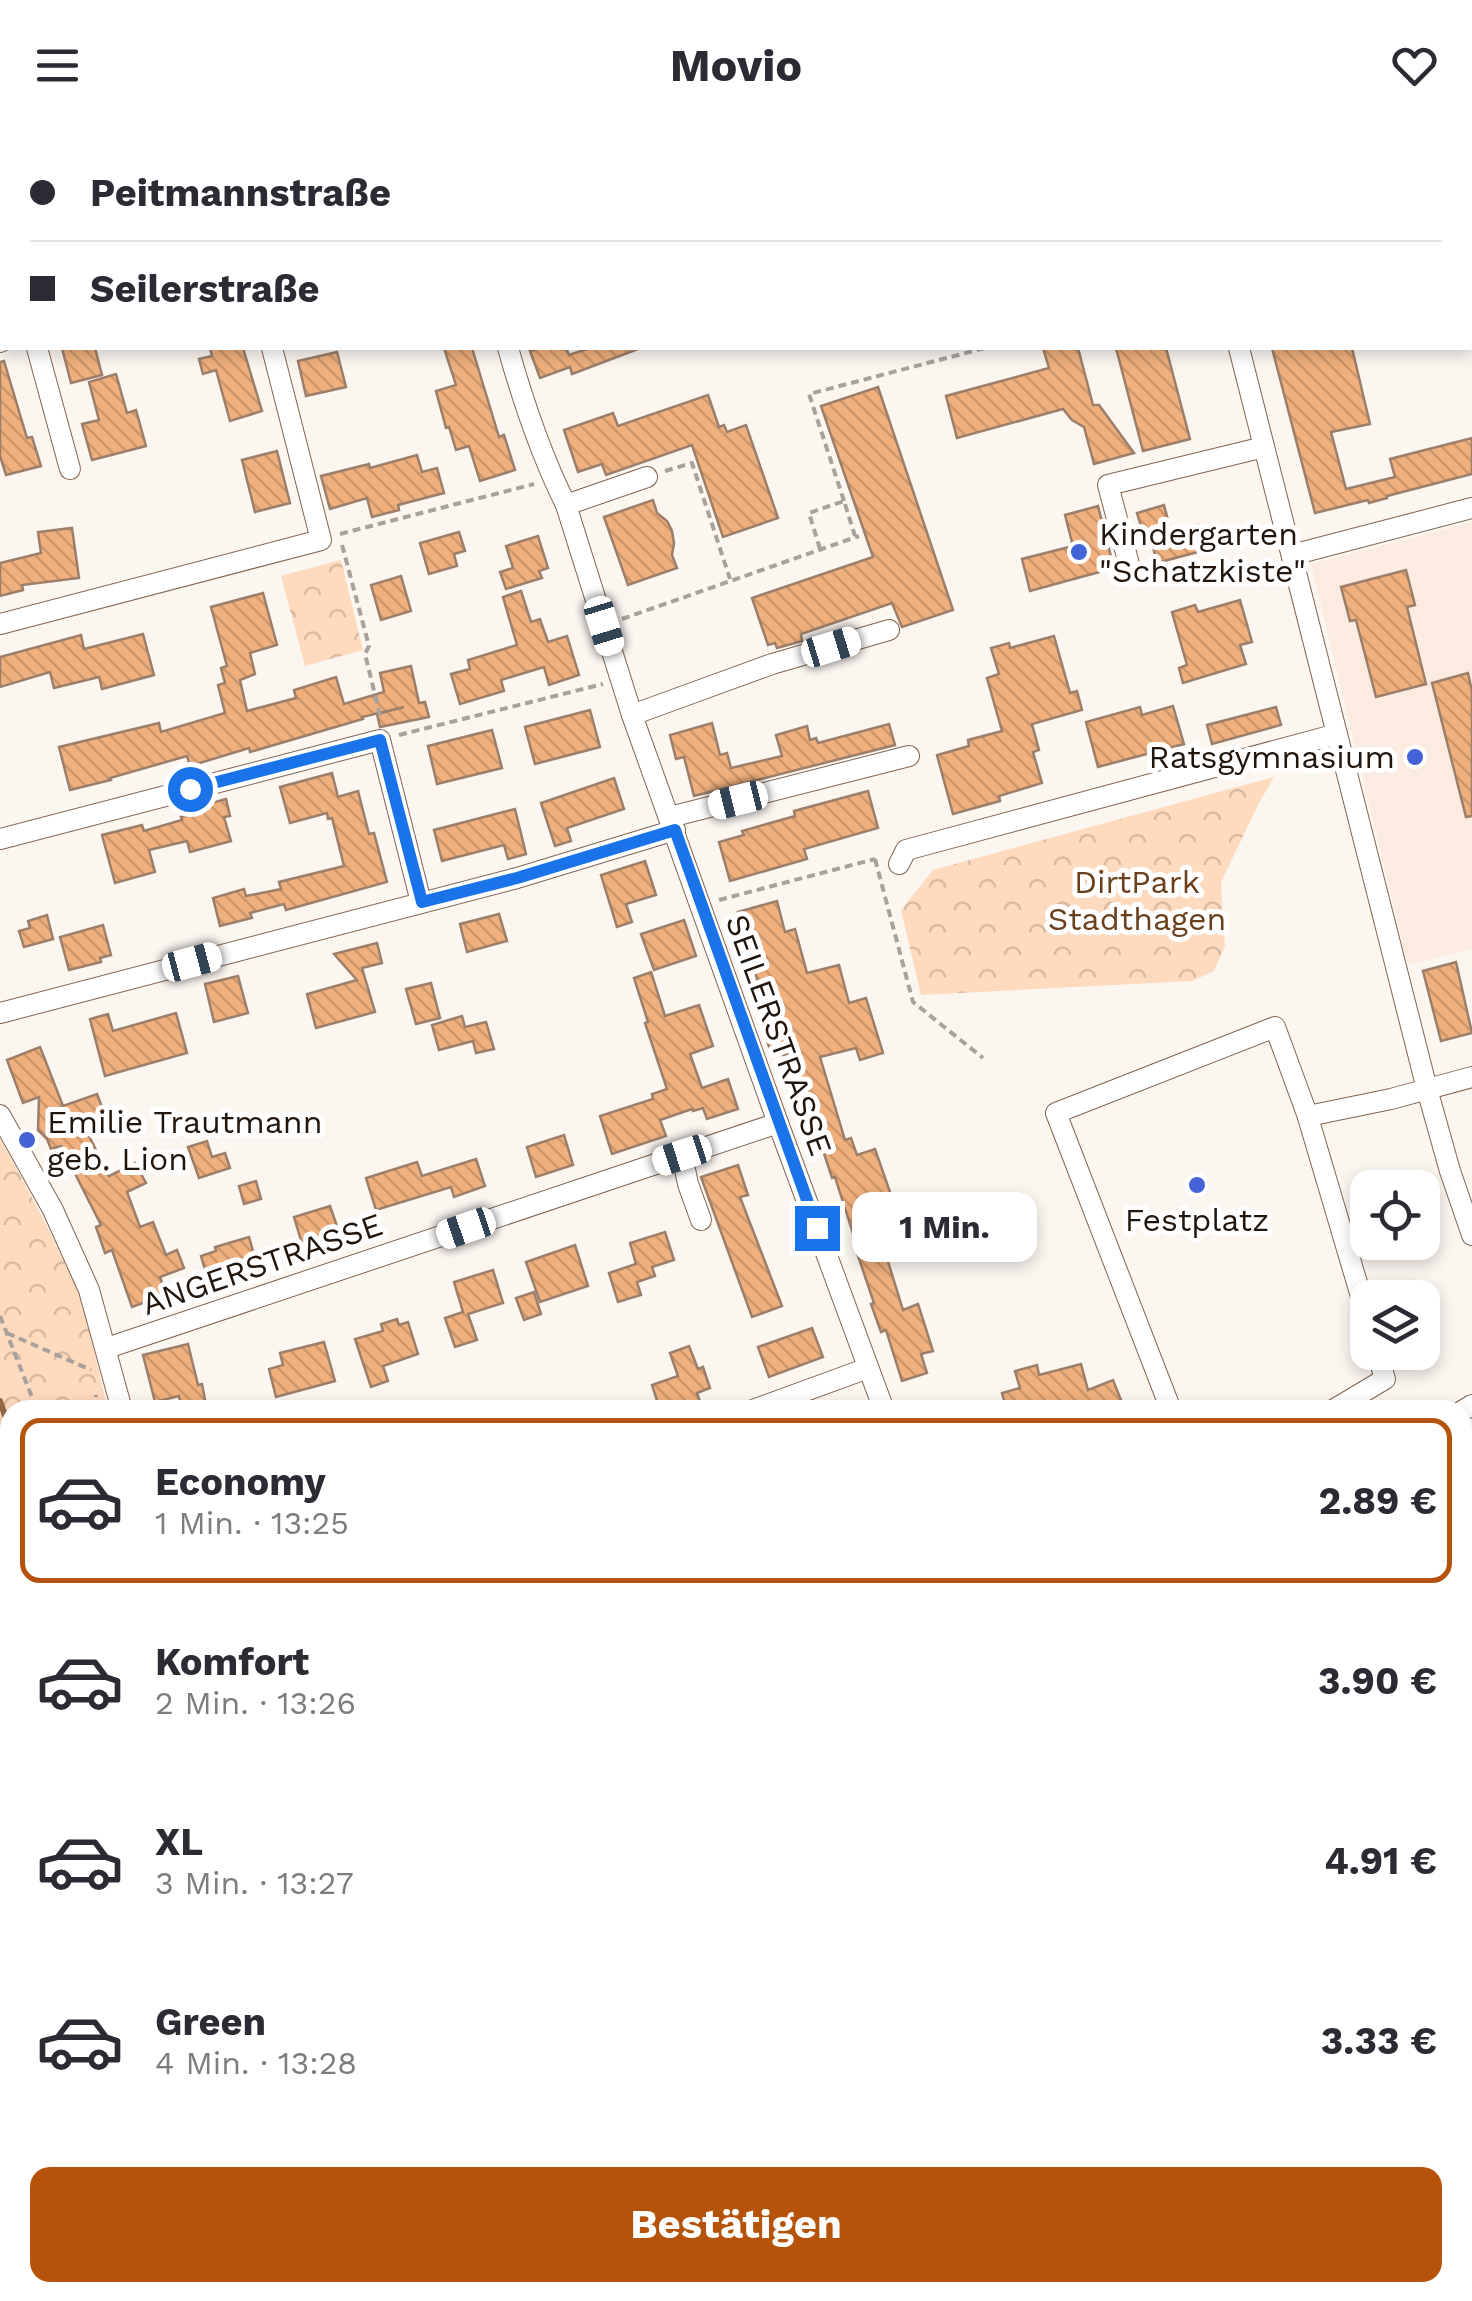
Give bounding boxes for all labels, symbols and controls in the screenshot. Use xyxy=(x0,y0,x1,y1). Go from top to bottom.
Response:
icon: menu xyxy=(30,38,85,93)
icon: heart xyxy=(1387,38,1442,93)
text: Movio xyxy=(670,39,802,92)
text: Peitmannstraße xyxy=(90,171,391,215)
text: Seilerstraße xyxy=(90,267,320,311)
place label: Kindergarten "Schatzkiste" xyxy=(1099,515,1306,590)
marker: Kindergarten "Schatzkiste" xyxy=(1068,541,1090,563)
car xyxy=(581,593,627,659)
car xyxy=(798,624,864,670)
place label: Ratsgymnasium xyxy=(1148,738,1395,776)
marker: Ratsgymnasium xyxy=(1404,746,1426,768)
route start xyxy=(168,767,213,812)
car xyxy=(705,778,771,822)
park label: DirtPark Stadthagen xyxy=(1048,863,1226,938)
street label: SEILERSTRASSE xyxy=(718,909,840,1161)
car xyxy=(159,940,225,984)
place label: Emilie Trautmann geb. Lion xyxy=(47,1103,322,1178)
marker: Emilie Trautmann geb. Lion xyxy=(16,1129,38,1151)
car xyxy=(649,1131,715,1179)
map controls xyxy=(1350,1170,1440,1370)
button: locate xyxy=(1350,1170,1440,1260)
marker: Festplatz xyxy=(1186,1174,1208,1196)
callout: 1 Min. xyxy=(852,1193,1037,1263)
place label: Festplatz xyxy=(1125,1201,1269,1239)
car xyxy=(433,1204,499,1252)
street label: ANGERSTRASSE xyxy=(137,1205,387,1323)
route end xyxy=(795,1206,840,1251)
text: 1 Min. xyxy=(899,1208,990,1246)
button: layers xyxy=(1350,1280,1440,1370)
icon: car xyxy=(35,1456,125,1546)
text: Economy xyxy=(155,1460,326,1504)
text: 2.89 € xyxy=(1319,1479,1437,1523)
text: 1 Min. · 13:25 xyxy=(155,1504,349,1542)
icon: car xyxy=(35,1636,125,1726)
text: Komfort xyxy=(155,1640,309,1684)
text: 3.90 € xyxy=(1318,1659,1437,1703)
text: 2 Min. · 13:26 xyxy=(155,1684,356,1722)
icon: car xyxy=(35,1816,125,1906)
text: XL xyxy=(155,1820,203,1864)
text: 4.91 € xyxy=(1324,1839,1437,1883)
text: 3 Min. · 13:27 xyxy=(155,1864,354,1902)
icon: car xyxy=(35,1996,125,2086)
text: Green xyxy=(155,2000,266,2044)
text: 3.33 € xyxy=(1321,2019,1437,2063)
text: 4 Min. · 13:28 xyxy=(155,2044,357,2082)
button: Bestätigen xyxy=(30,2167,1442,2282)

